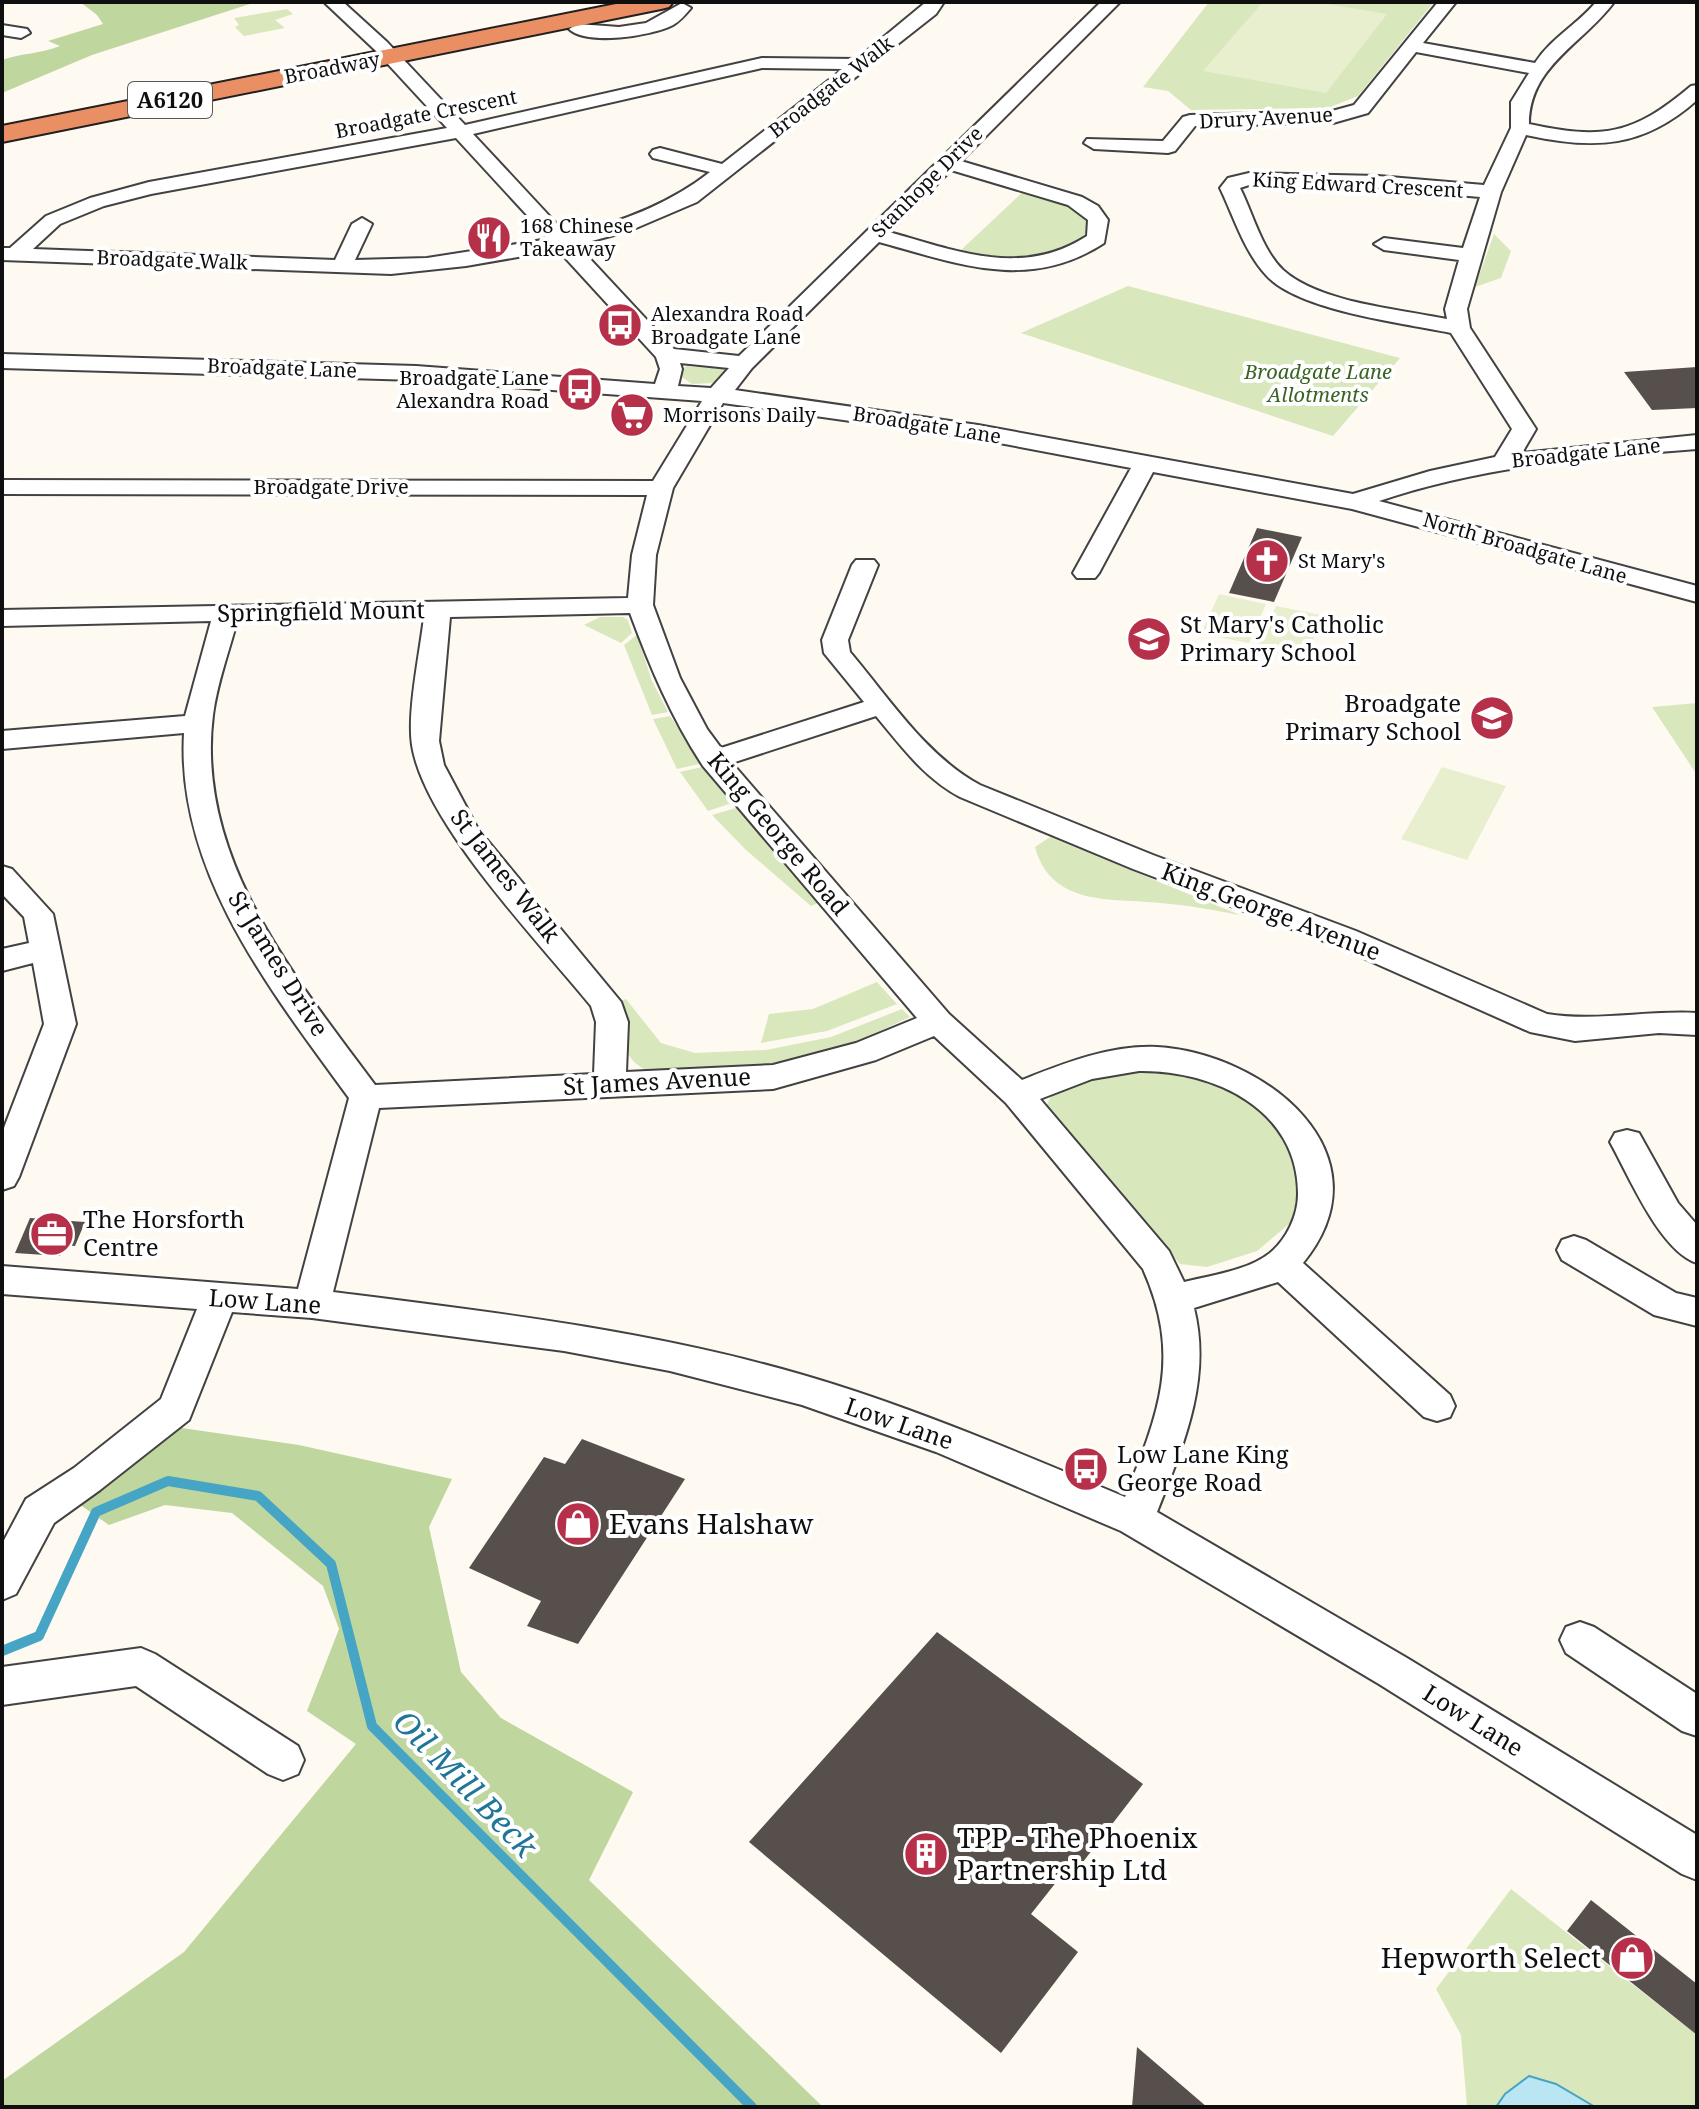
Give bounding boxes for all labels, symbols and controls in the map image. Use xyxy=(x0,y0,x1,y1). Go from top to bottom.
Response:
street label: Broadgate Walk xyxy=(763,29,899,144)
street label: Broadway xyxy=(282,45,383,90)
road number: A6120 xyxy=(128,82,212,118)
street label: Broadgate Crescent xyxy=(333,83,519,144)
street label: Drury Avenue xyxy=(1198,101,1334,134)
street label: Stanhope Drive xyxy=(865,120,988,243)
street label: King Edward Crescent xyxy=(1252,165,1464,204)
place label: 168 Chinese Takeaway xyxy=(520,212,633,262)
restaurant icon: 168 Chinese Takeaway xyxy=(465,214,513,262)
street label: Broadgate Walk xyxy=(96,243,248,276)
place label: Alexandra Road Broadgate Lane xyxy=(651,300,804,350)
bus stop icon: Alexandra Road Broadgate Lane xyxy=(596,301,644,349)
street label: Broadgate Lane xyxy=(207,351,357,384)
park label: Broadgate Lane Allotments xyxy=(1243,358,1392,408)
place label: Broadgate Lane Alexandra Road xyxy=(396,364,549,414)
bus stop icon: Broadgate Lane Alexandra Road xyxy=(556,365,604,413)
supermarket icon: Morrisons Daily xyxy=(608,391,656,439)
street label: Broadgate Lane xyxy=(851,399,1003,450)
place label: Morrisons Daily xyxy=(663,401,817,428)
street label: Broadgate Lane xyxy=(1510,431,1662,474)
street label: Broadgate Drive xyxy=(253,473,409,500)
street label: North Broadgate Lane xyxy=(1420,505,1630,590)
church icon: St Mary's xyxy=(1243,537,1291,585)
place label: St Mary's xyxy=(1298,547,1385,574)
street label: Springfield Mount xyxy=(217,592,425,629)
place label: St Mary's Catholic Primary School xyxy=(1180,607,1384,668)
school or university icon: St Mary's Catholic Primary School xyxy=(1125,615,1173,663)
place label: Broadgate Primary School xyxy=(1285,686,1462,747)
school or university icon: Broadgate Primary School xyxy=(1468,694,1516,742)
street label: King George Road xyxy=(701,744,858,922)
street label: St James Walk xyxy=(444,802,569,949)
street label: King George Avenue xyxy=(1157,854,1386,968)
street label: St James Drive xyxy=(221,884,337,1042)
street label: St James Avenue xyxy=(562,1059,752,1102)
place label: The Horsforth Centre xyxy=(83,1202,245,1263)
office icon: The Horsforth Centre xyxy=(28,1210,76,1258)
street label: Low Lane xyxy=(208,1280,322,1321)
street label: Low Lane xyxy=(841,1389,958,1456)
place label: Low Lane King George Road xyxy=(1117,1437,1289,1498)
bus stop icon: Low Lane King George Road xyxy=(1062,1445,1110,1493)
shop icon: Evans Halshaw xyxy=(554,1500,602,1548)
place label: Evans Halshaw xyxy=(609,1504,814,1542)
street label: Low Lane xyxy=(1417,1676,1530,1764)
water label: Oil Mill Beck xyxy=(385,1700,549,1867)
place label: TPP - The Phoenix Partnership Ltd xyxy=(957,1818,1198,1888)
building icon: TPP - The Phoenix Partnership Ltd xyxy=(902,1830,950,1878)
shop icon: Hepworth Select xyxy=(1608,1934,1656,1982)
place label: Hepworth Select xyxy=(1381,1938,1601,1976)

